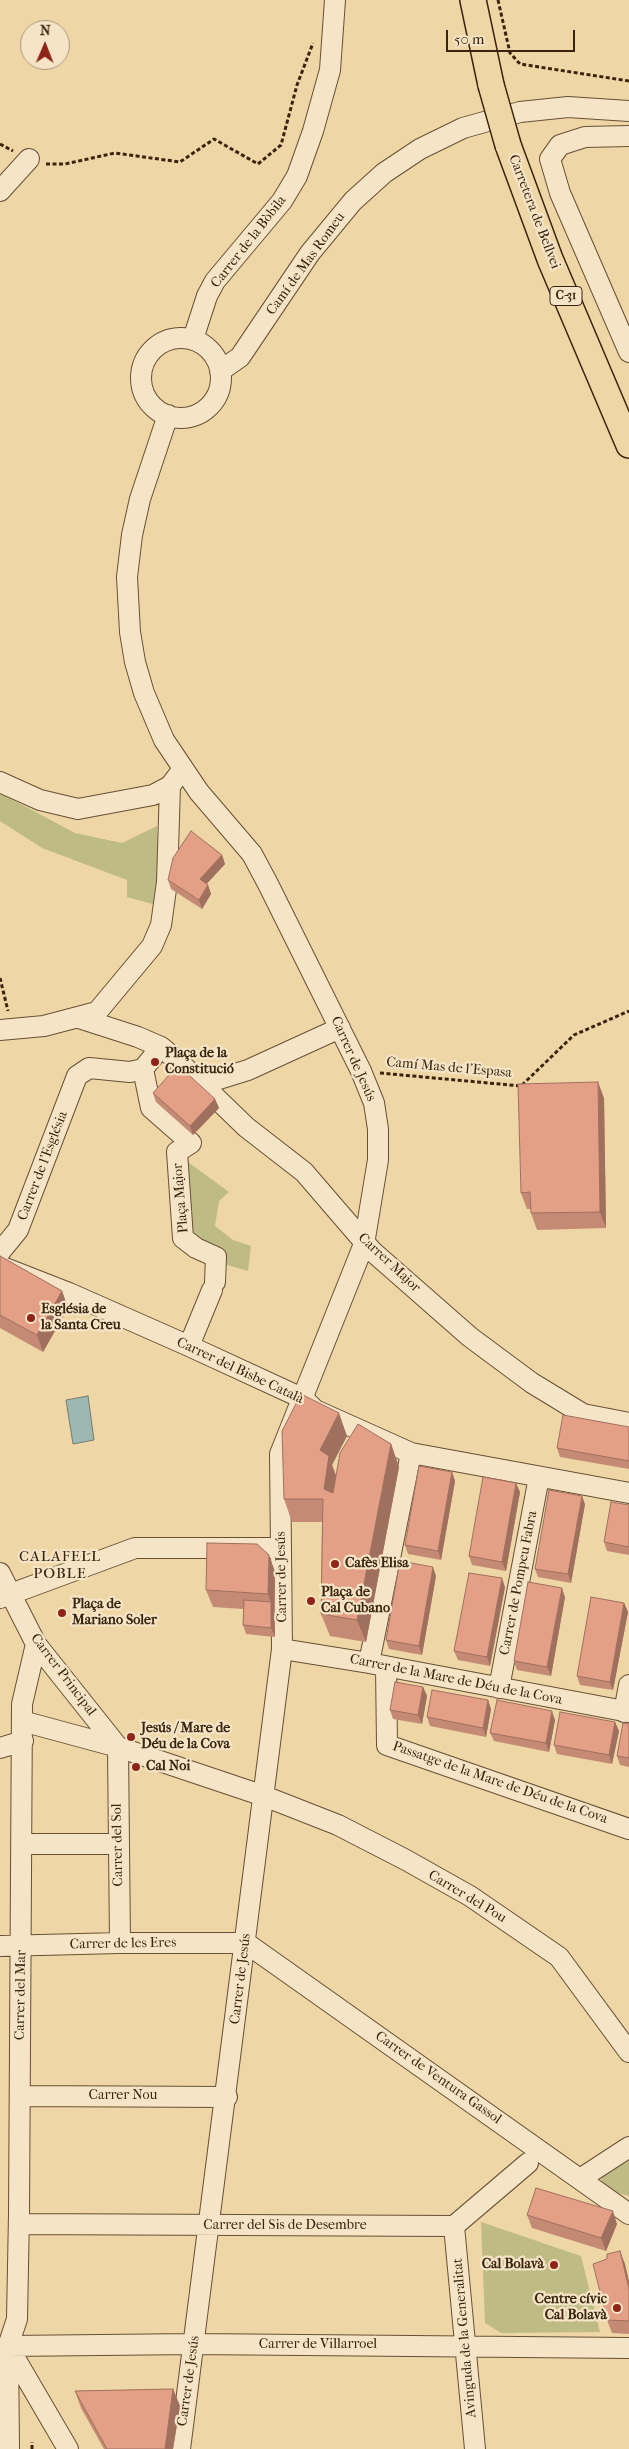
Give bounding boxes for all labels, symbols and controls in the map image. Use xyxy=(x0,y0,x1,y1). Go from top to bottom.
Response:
north arrow xyxy=(20,20,70,70)
scale bar xyxy=(449,20,578,52)
text: N xyxy=(40,22,51,39)
text: 50 m xyxy=(454,30,484,48)
street label: Carretera de Bellvei xyxy=(504,153,564,271)
street label: Carrer de la Bòbila xyxy=(208,193,290,291)
street label: Camí de Mas Romeu xyxy=(263,209,349,319)
road number: C-31 xyxy=(550,286,582,306)
street label: Carrer de Jesús xyxy=(327,1014,379,1104)
place label: Plaça de la Constitució xyxy=(165,1046,234,1078)
street label: Camí Mas de l'Espasa xyxy=(386,1054,512,1082)
marker: Plaça de la Constitució xyxy=(149,1056,161,1068)
street label: Carrer de l'Església xyxy=(14,1109,72,1223)
street label: Plaça Major xyxy=(170,1162,192,1234)
street label: Carrer Major xyxy=(354,1230,424,1296)
place label: Església de la Santa Creu xyxy=(41,1302,121,1334)
marker: Església de la Santa Creu xyxy=(25,1312,37,1324)
street label: Carrer del Bisbe Català xyxy=(174,1334,306,1408)
street label: Carrer de Pompeu Fabra xyxy=(497,1509,541,1657)
street label: Carrer de Jesús xyxy=(273,1531,291,1623)
district label: CALAFELL POBLE xyxy=(18,1548,102,1583)
place label: Cafès Elisa xyxy=(345,1556,409,1572)
marker: Cafès Elisa xyxy=(329,1558,341,1570)
place label: Plaça de Cal Cubano xyxy=(321,1585,390,1618)
marker: Plaça de Cal Cubano xyxy=(305,1595,317,1607)
place label: Plaça de Mariano Soler xyxy=(72,1597,157,1630)
marker: Plaça de Mariano Soler xyxy=(56,1607,68,1619)
street label: Carrer Principal xyxy=(27,1631,99,1719)
street label: Carrer de la Mare de Déu de la Cova xyxy=(348,1651,564,1709)
place label: Jesús / Mare de Déu de la Cova xyxy=(141,1721,230,1754)
marker: Jesús / Mare de Déu de la Cova xyxy=(125,1731,137,1743)
street label: Passatge de la Mare de Déu de la Cova xyxy=(390,1738,610,1828)
place label: Cal Noi xyxy=(146,1759,190,1775)
marker: Cal Noi xyxy=(130,1761,142,1773)
street label: Carrer del Sol xyxy=(109,1803,127,1887)
street label: Carrer del Pou xyxy=(425,1867,509,1927)
street label: Carrer de Jesús xyxy=(227,1933,255,2025)
street label: Carrer de les Eres xyxy=(70,1935,176,1953)
street label: Carrer del Mar xyxy=(12,1950,30,2040)
street label: Carrer de Ventura Gassol xyxy=(372,2028,504,2128)
street label: Carrer Nou xyxy=(89,2088,157,2104)
street label: Carrer del Sis de Desembre xyxy=(203,2218,367,2234)
street label: Avinguda de la Generalitat xyxy=(450,2257,480,2419)
place label: Cal Bolavà xyxy=(482,2257,544,2273)
marker: Cal Bolavà xyxy=(548,2259,560,2271)
place label: Centre cívic Cal Bolavà xyxy=(535,2292,607,2324)
marker: Centre cívic Cal Bolavà xyxy=(611,2302,623,2314)
street label: Carrer de Jesús xyxy=(174,2335,204,2427)
street label: Carrer de Villarroel xyxy=(259,2337,377,2353)

